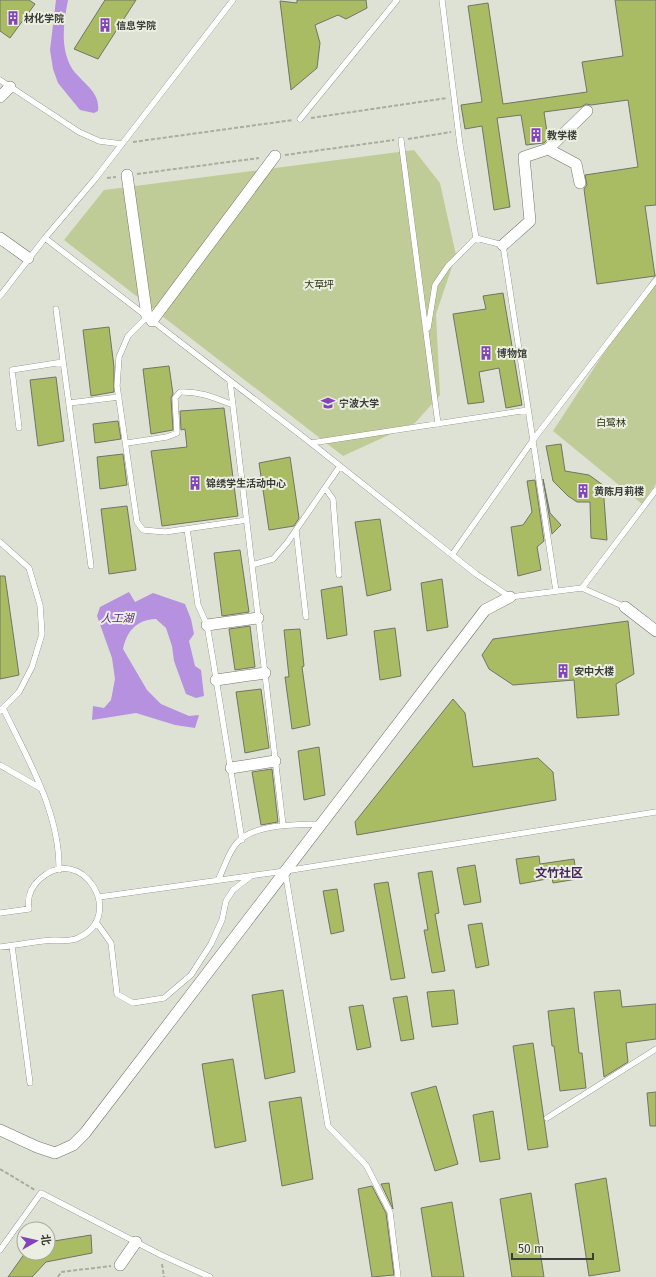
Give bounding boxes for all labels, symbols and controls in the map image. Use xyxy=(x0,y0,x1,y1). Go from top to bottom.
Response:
building icon: 材化学院 xyxy=(5,10,21,26)
place label: 材化学院 xyxy=(24,12,64,25)
building icon: 信息学院 xyxy=(97,17,113,33)
place label: 信息学院 xyxy=(116,20,156,32)
building icon: 教学楼 xyxy=(528,127,544,143)
place label: 教学楼 xyxy=(547,130,577,142)
park label: 大草坪 xyxy=(304,279,334,291)
building icon: 博物馆 xyxy=(478,345,494,361)
place label: 博物馆 xyxy=(497,347,527,360)
school or university icon: 宁波大学 xyxy=(320,395,336,411)
place label: 宁波大学 xyxy=(339,398,379,410)
park label: 白鹭林 xyxy=(596,417,626,429)
building icon: 锦绣学生活动中心 xyxy=(187,475,203,491)
place label: 锦绣学生活动中心 xyxy=(206,477,286,490)
building icon: 黄陈月莉楼 xyxy=(575,483,591,499)
place label: 黄陈月莉楼 xyxy=(594,486,644,498)
water label: 人工湖 xyxy=(101,612,135,625)
building icon: 安中大楼 xyxy=(555,663,571,679)
place label: 安中大楼 xyxy=(574,666,614,678)
district label: 文竹社区 xyxy=(535,866,583,880)
north arrow xyxy=(16,1221,56,1261)
text: 北 xyxy=(38,1233,53,1246)
scale bar xyxy=(512,1235,593,1261)
text: 50 m xyxy=(518,1242,544,1256)

